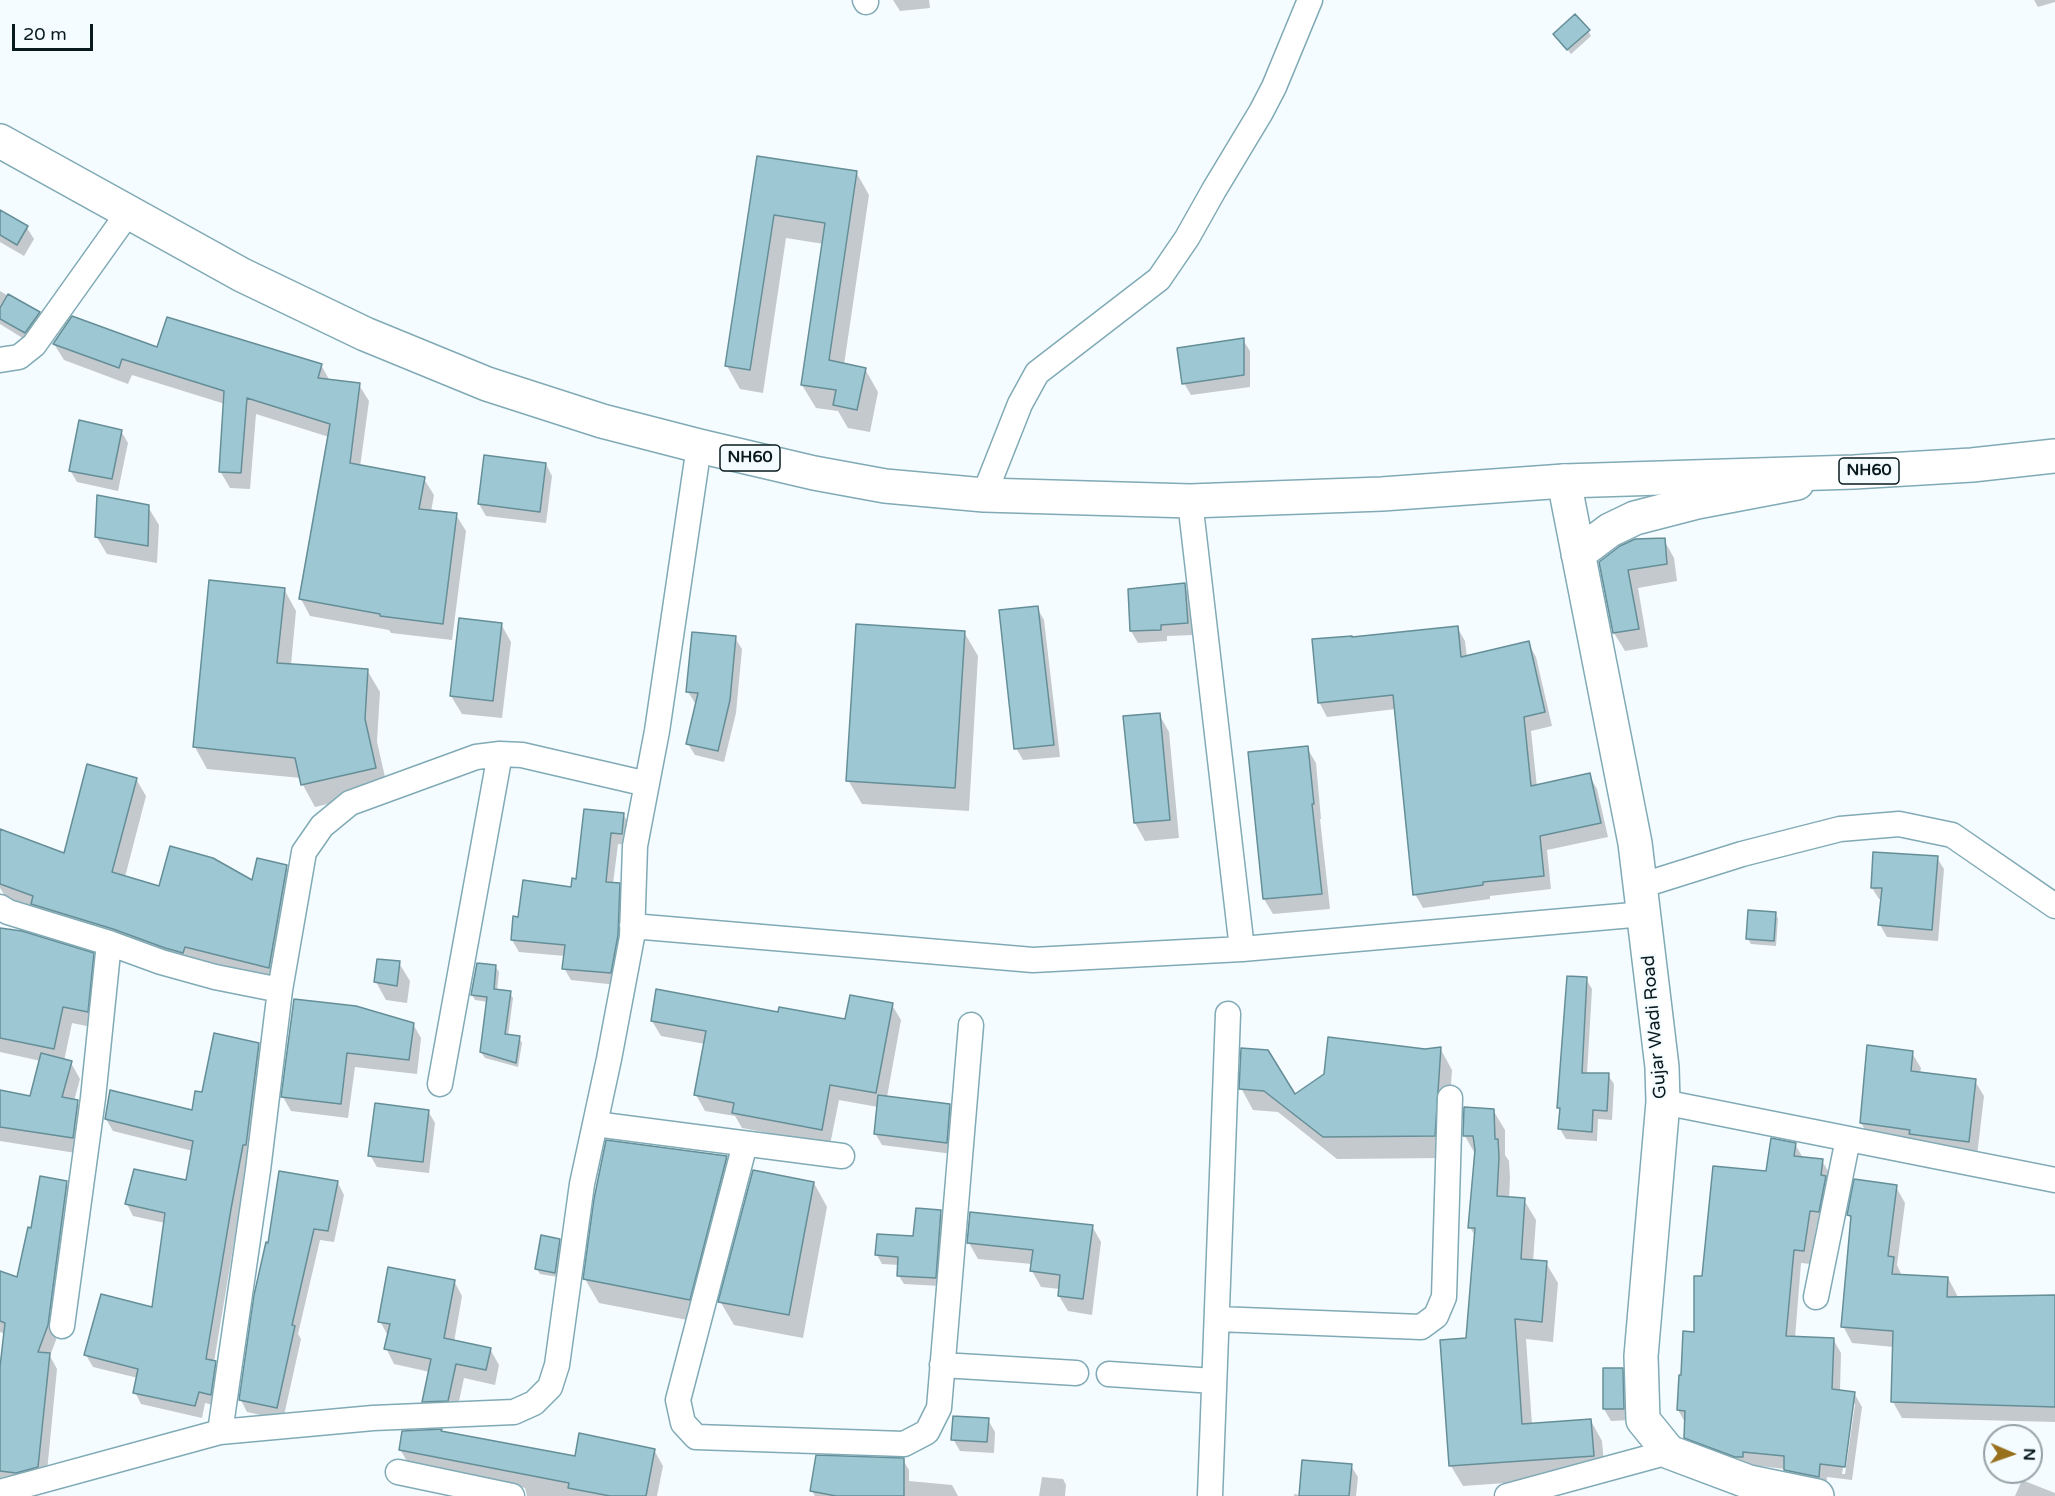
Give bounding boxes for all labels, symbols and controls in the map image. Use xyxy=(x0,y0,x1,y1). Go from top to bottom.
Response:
scale bar xyxy=(15,12,96,50)
text: 20 m xyxy=(23,23,67,45)
road number: NH60 xyxy=(720,445,780,471)
road number: NH60 xyxy=(1839,458,1899,484)
street label: Gujar Wadi Road xyxy=(1638,954,1672,1100)
north arrow xyxy=(1983,1424,2043,1484)
text: N xyxy=(2019,1448,2039,1461)

